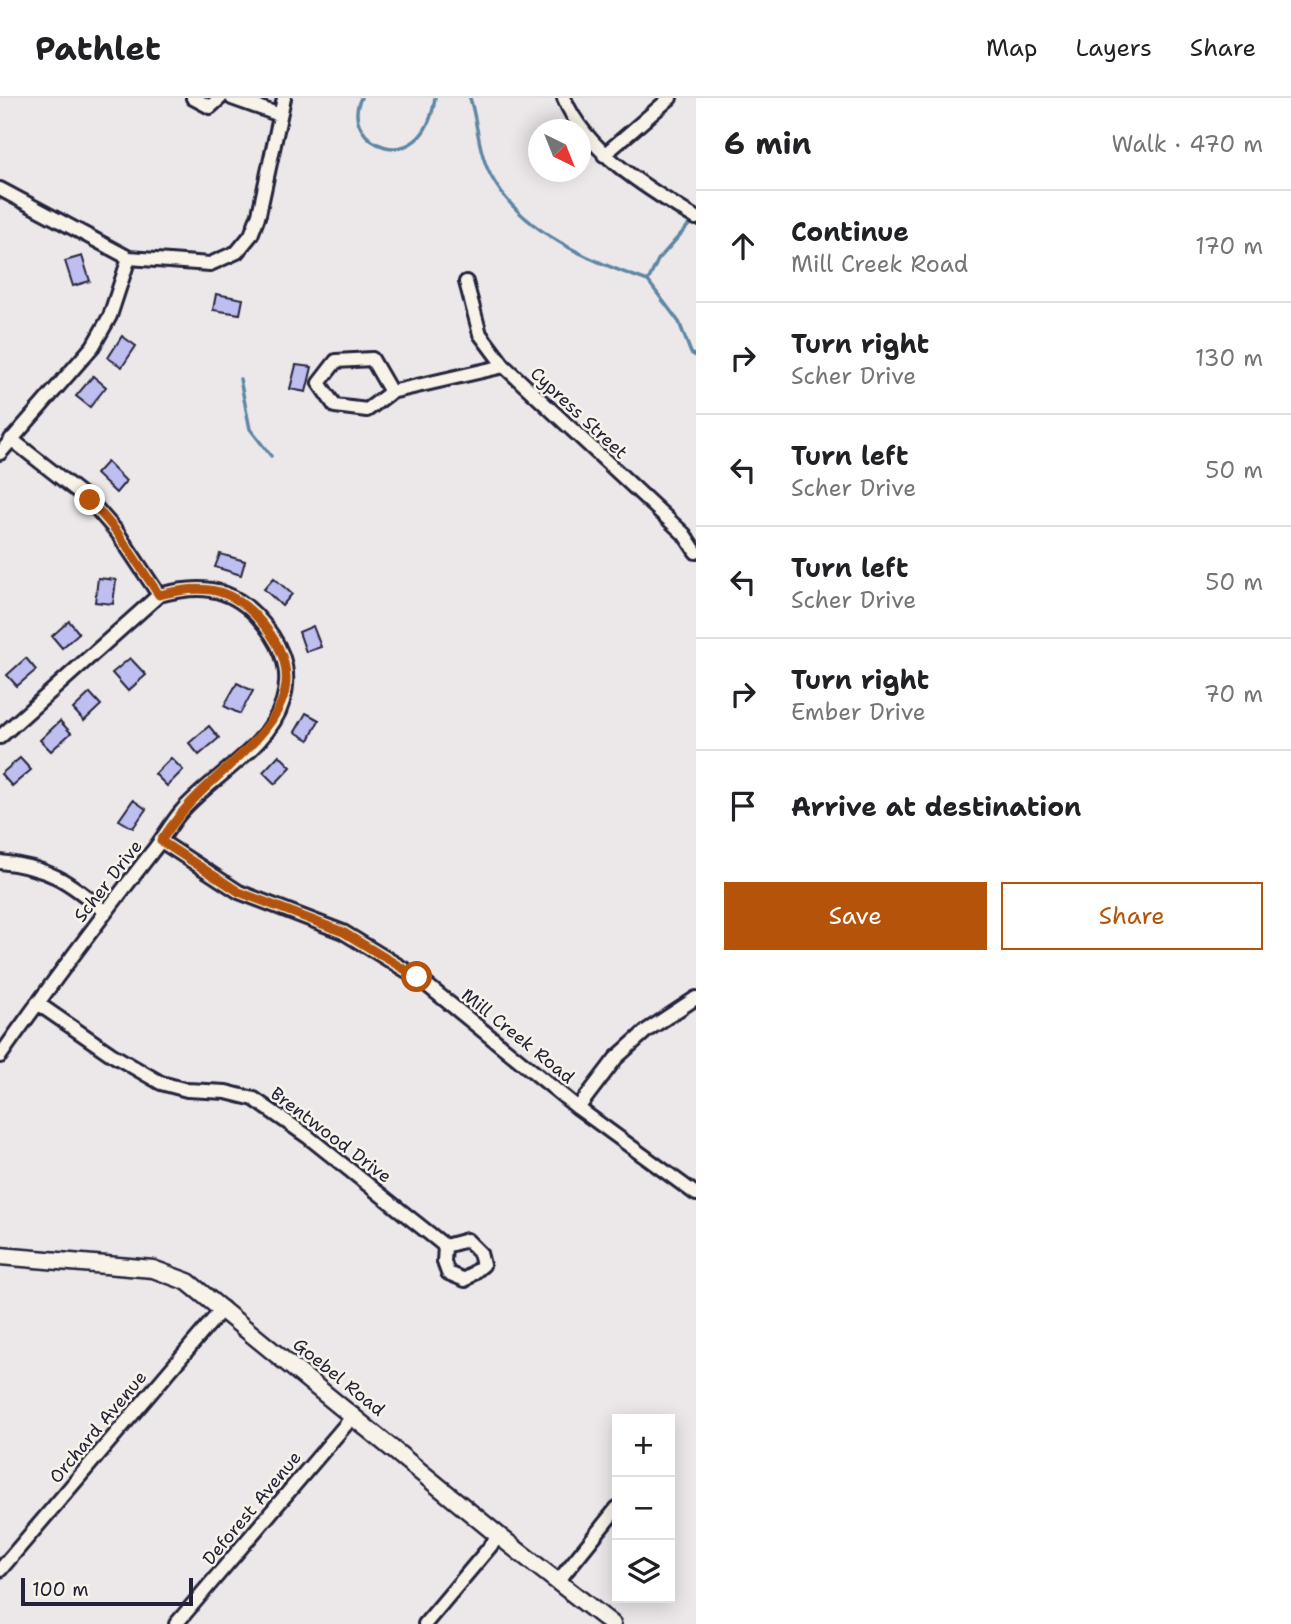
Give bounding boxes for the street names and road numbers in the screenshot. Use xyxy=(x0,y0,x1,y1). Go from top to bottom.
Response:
street label: Cypress Street xyxy=(525,362,633,464)
street label: Scher Drive xyxy=(68,835,148,927)
street label: Mill Creek Road xyxy=(457,983,579,1089)
street label: Brentwood Drive xyxy=(266,1082,396,1188)
street label: Goebel Road xyxy=(288,1332,390,1422)
street label: Orchard Avenue xyxy=(44,1366,152,1488)
street label: Deforest Avenue xyxy=(197,1446,307,1570)

